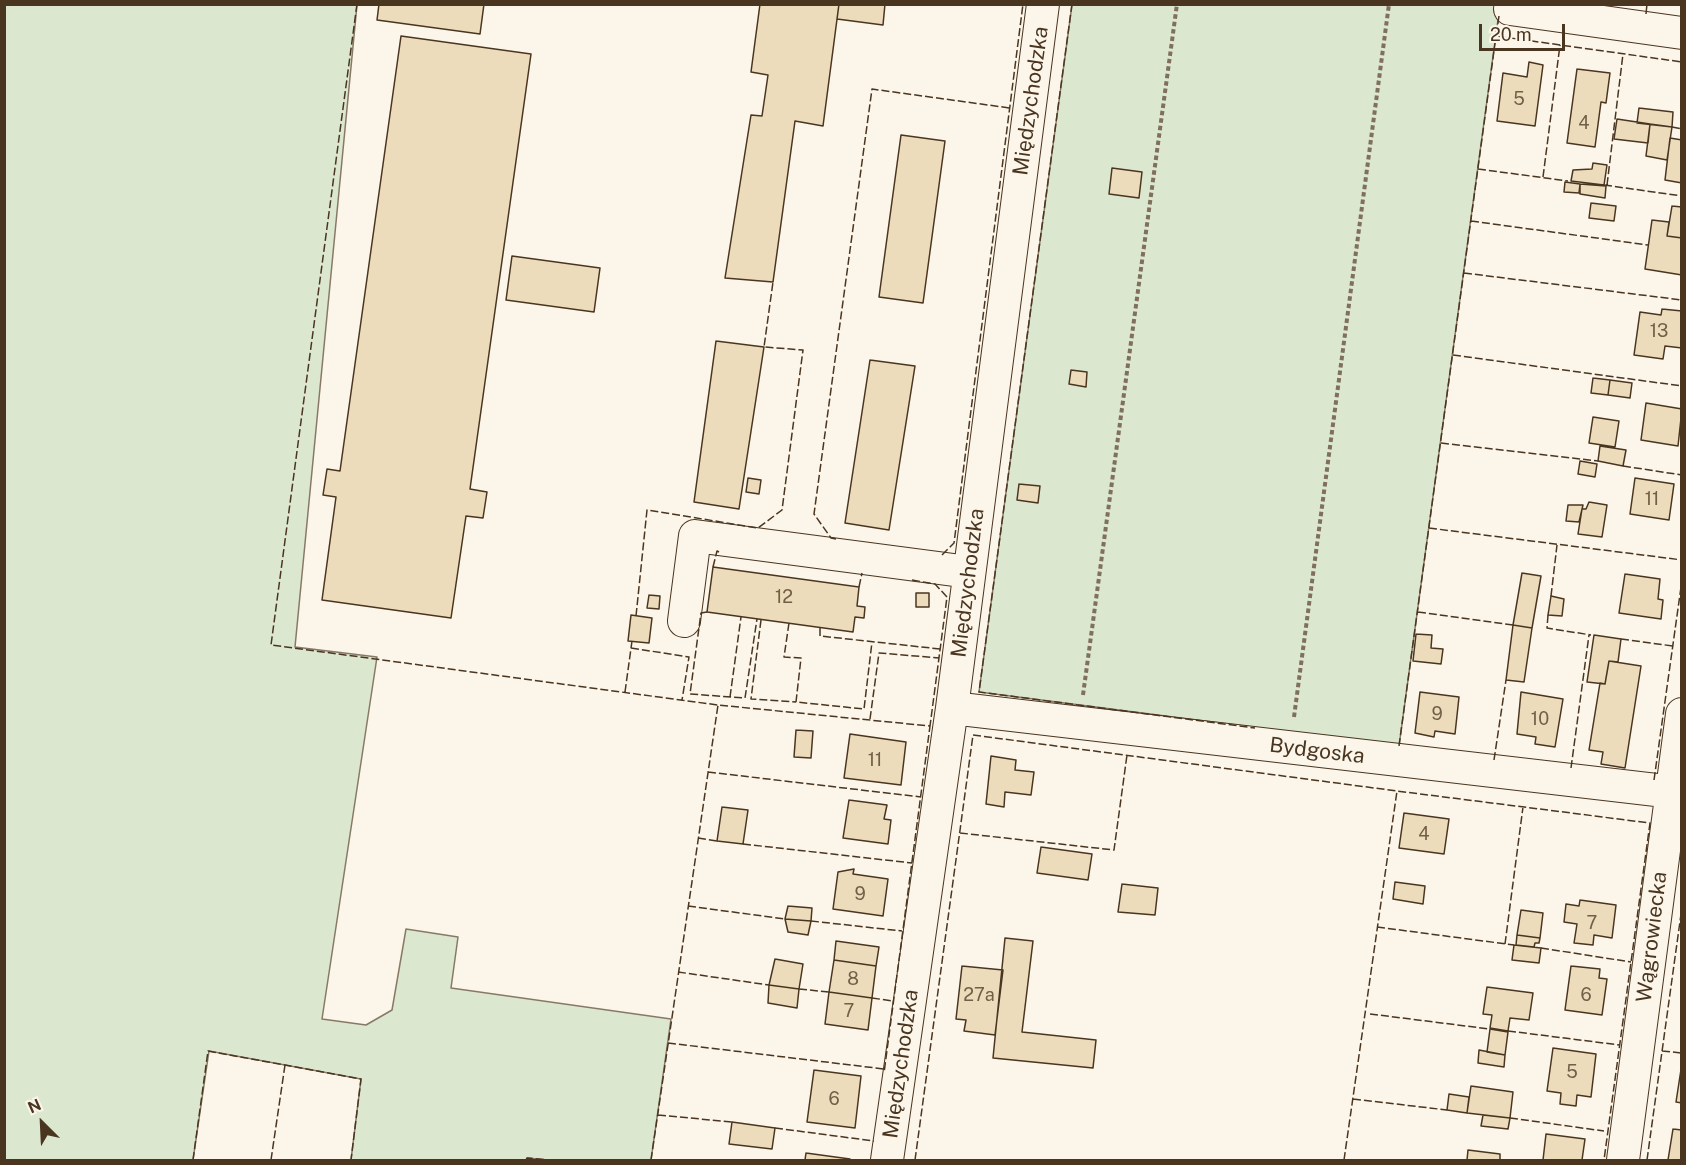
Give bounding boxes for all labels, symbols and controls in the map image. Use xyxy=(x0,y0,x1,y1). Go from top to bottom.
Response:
scale bar xyxy=(1482,12,1568,50)
text: 20 m xyxy=(1490,24,1532,45)
street label: Międzychodzka xyxy=(1008,25,1054,177)
house number: 5 xyxy=(1513,88,1525,110)
house number: 4 xyxy=(1578,112,1590,134)
house number: 13 xyxy=(1650,320,1668,342)
house number: 11 xyxy=(1645,488,1659,510)
street label: Międzychodzka xyxy=(946,507,990,659)
house number: 12 xyxy=(775,586,793,608)
house number: 9 xyxy=(1431,703,1443,725)
house number: 10 xyxy=(1531,708,1549,730)
street label: Bydgoska xyxy=(1268,733,1366,769)
house number: 11 xyxy=(868,749,882,771)
house number: 4 xyxy=(1418,823,1430,845)
street label: Wągrowiecka xyxy=(1631,870,1673,1004)
house number: 9 xyxy=(854,883,866,905)
house number: 7 xyxy=(1587,912,1597,934)
house number: 8 xyxy=(847,968,859,990)
house number: 27a xyxy=(963,984,995,1006)
house number: 6 xyxy=(1580,984,1592,1006)
street label: Międzychodzka xyxy=(878,988,924,1140)
house number: 7 xyxy=(844,1000,854,1022)
house number: 5 xyxy=(1566,1061,1578,1083)
house number: 6 xyxy=(828,1088,840,1110)
north arrow xyxy=(12,1093,72,1153)
text: N xyxy=(25,1095,44,1117)

